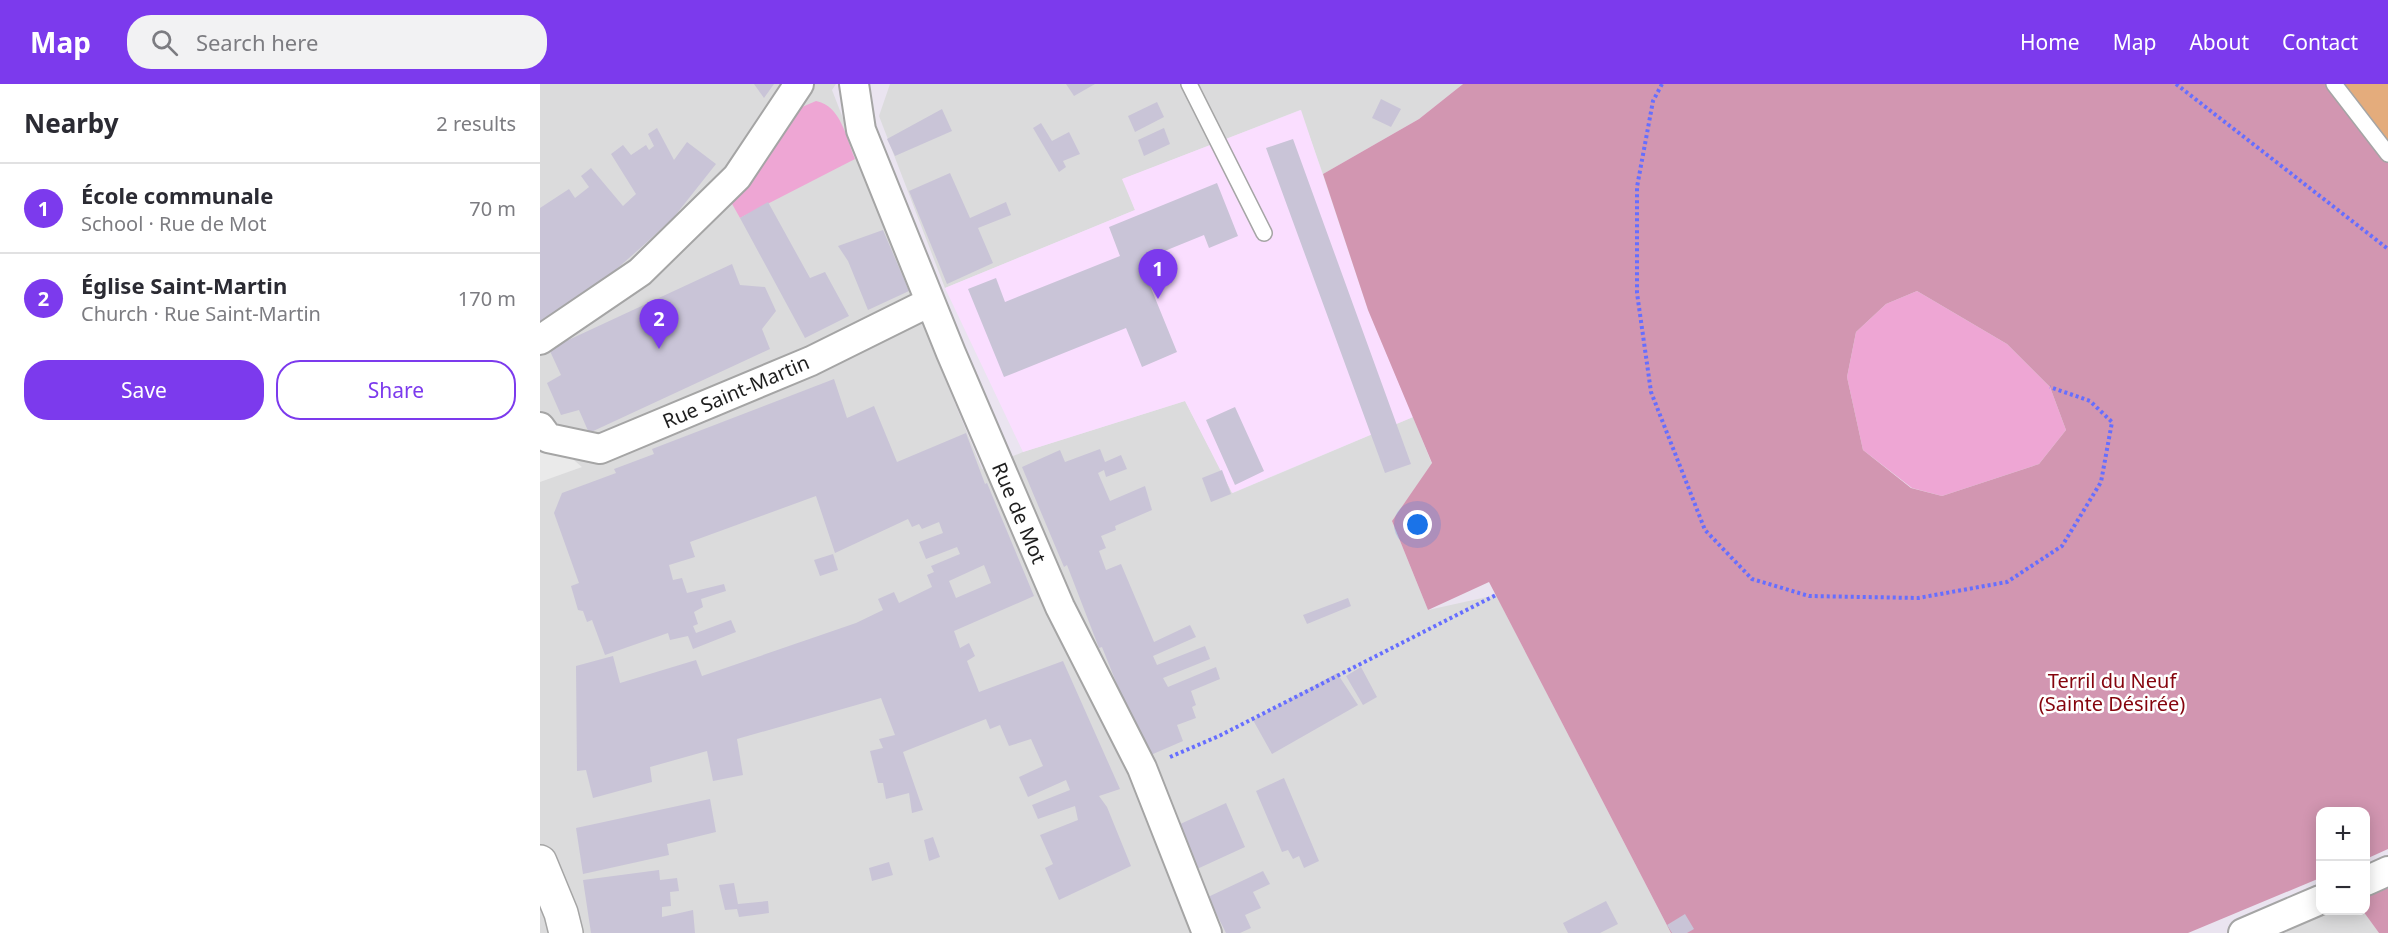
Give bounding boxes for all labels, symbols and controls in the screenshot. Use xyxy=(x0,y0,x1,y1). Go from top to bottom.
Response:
search box xyxy=(127,15,547,69)
text: Map xyxy=(30,23,91,61)
icon: search xyxy=(148,26,181,59)
text: Search here xyxy=(196,27,318,57)
text: Home xyxy=(2020,28,2080,56)
text: Map xyxy=(2113,28,2156,56)
text: About xyxy=(2189,28,2249,56)
text: Contact xyxy=(2282,28,2358,56)
text: Nearby xyxy=(24,105,119,141)
text: 2 results xyxy=(436,110,516,137)
text: École communale xyxy=(81,180,273,210)
text: 1 xyxy=(38,195,49,222)
text: 70 m xyxy=(469,195,516,222)
text: School · Rue de Mot xyxy=(81,210,267,237)
pin: 1 xyxy=(1138,250,1178,299)
text: Église Saint-Martin xyxy=(81,270,287,300)
text: 2 xyxy=(38,285,49,312)
text: 170 m xyxy=(458,285,516,312)
text: Church · Rue Saint-Martin xyxy=(81,300,321,327)
pin: 2 xyxy=(640,300,678,349)
street label: Rue Saint-Martin xyxy=(658,348,813,435)
button: Save xyxy=(24,360,264,420)
button: Share xyxy=(276,360,516,420)
street label: Rue de Mot xyxy=(986,458,1053,568)
your location xyxy=(1403,510,1432,539)
park label: Terril du Neuf (Sainte Désirée) xyxy=(2039,667,2185,717)
map controls xyxy=(2316,807,2370,915)
button: + xyxy=(2316,807,2370,861)
button: − xyxy=(2316,861,2370,915)

